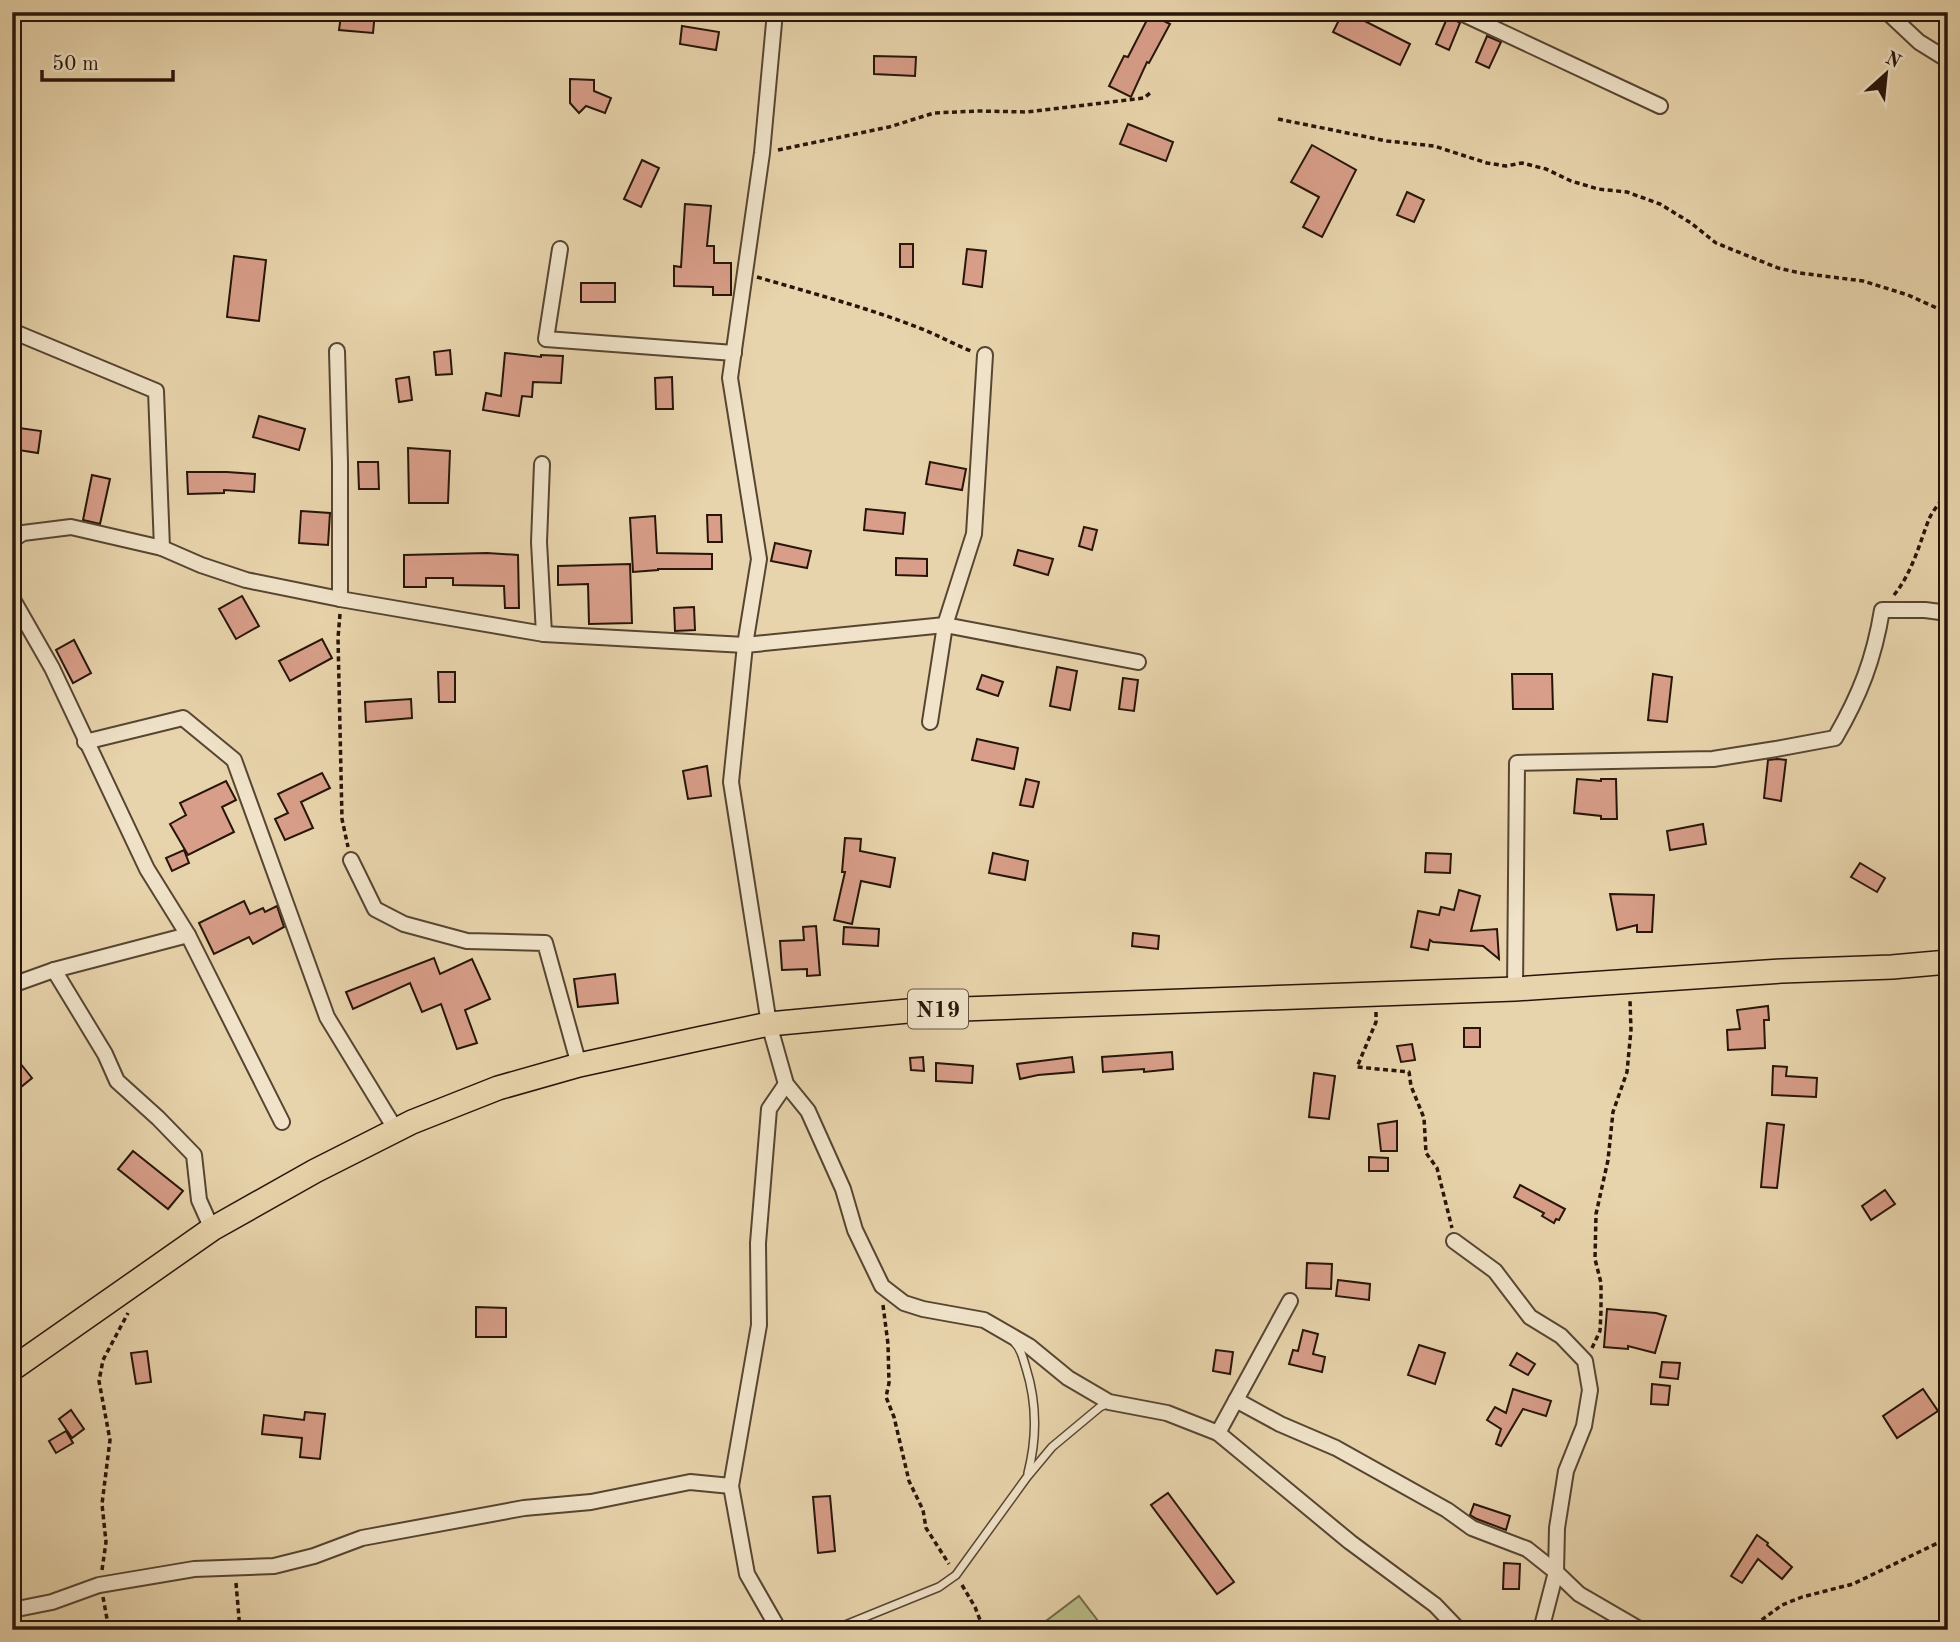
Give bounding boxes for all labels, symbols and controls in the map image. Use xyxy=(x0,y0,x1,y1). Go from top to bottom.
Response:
scale bar xyxy=(42,38,173,82)
north arrow xyxy=(1852,38,1922,108)
text: N xyxy=(1882,49,1904,73)
text: 50 m xyxy=(52,54,99,75)
road number: N19 xyxy=(908,990,968,1028)

